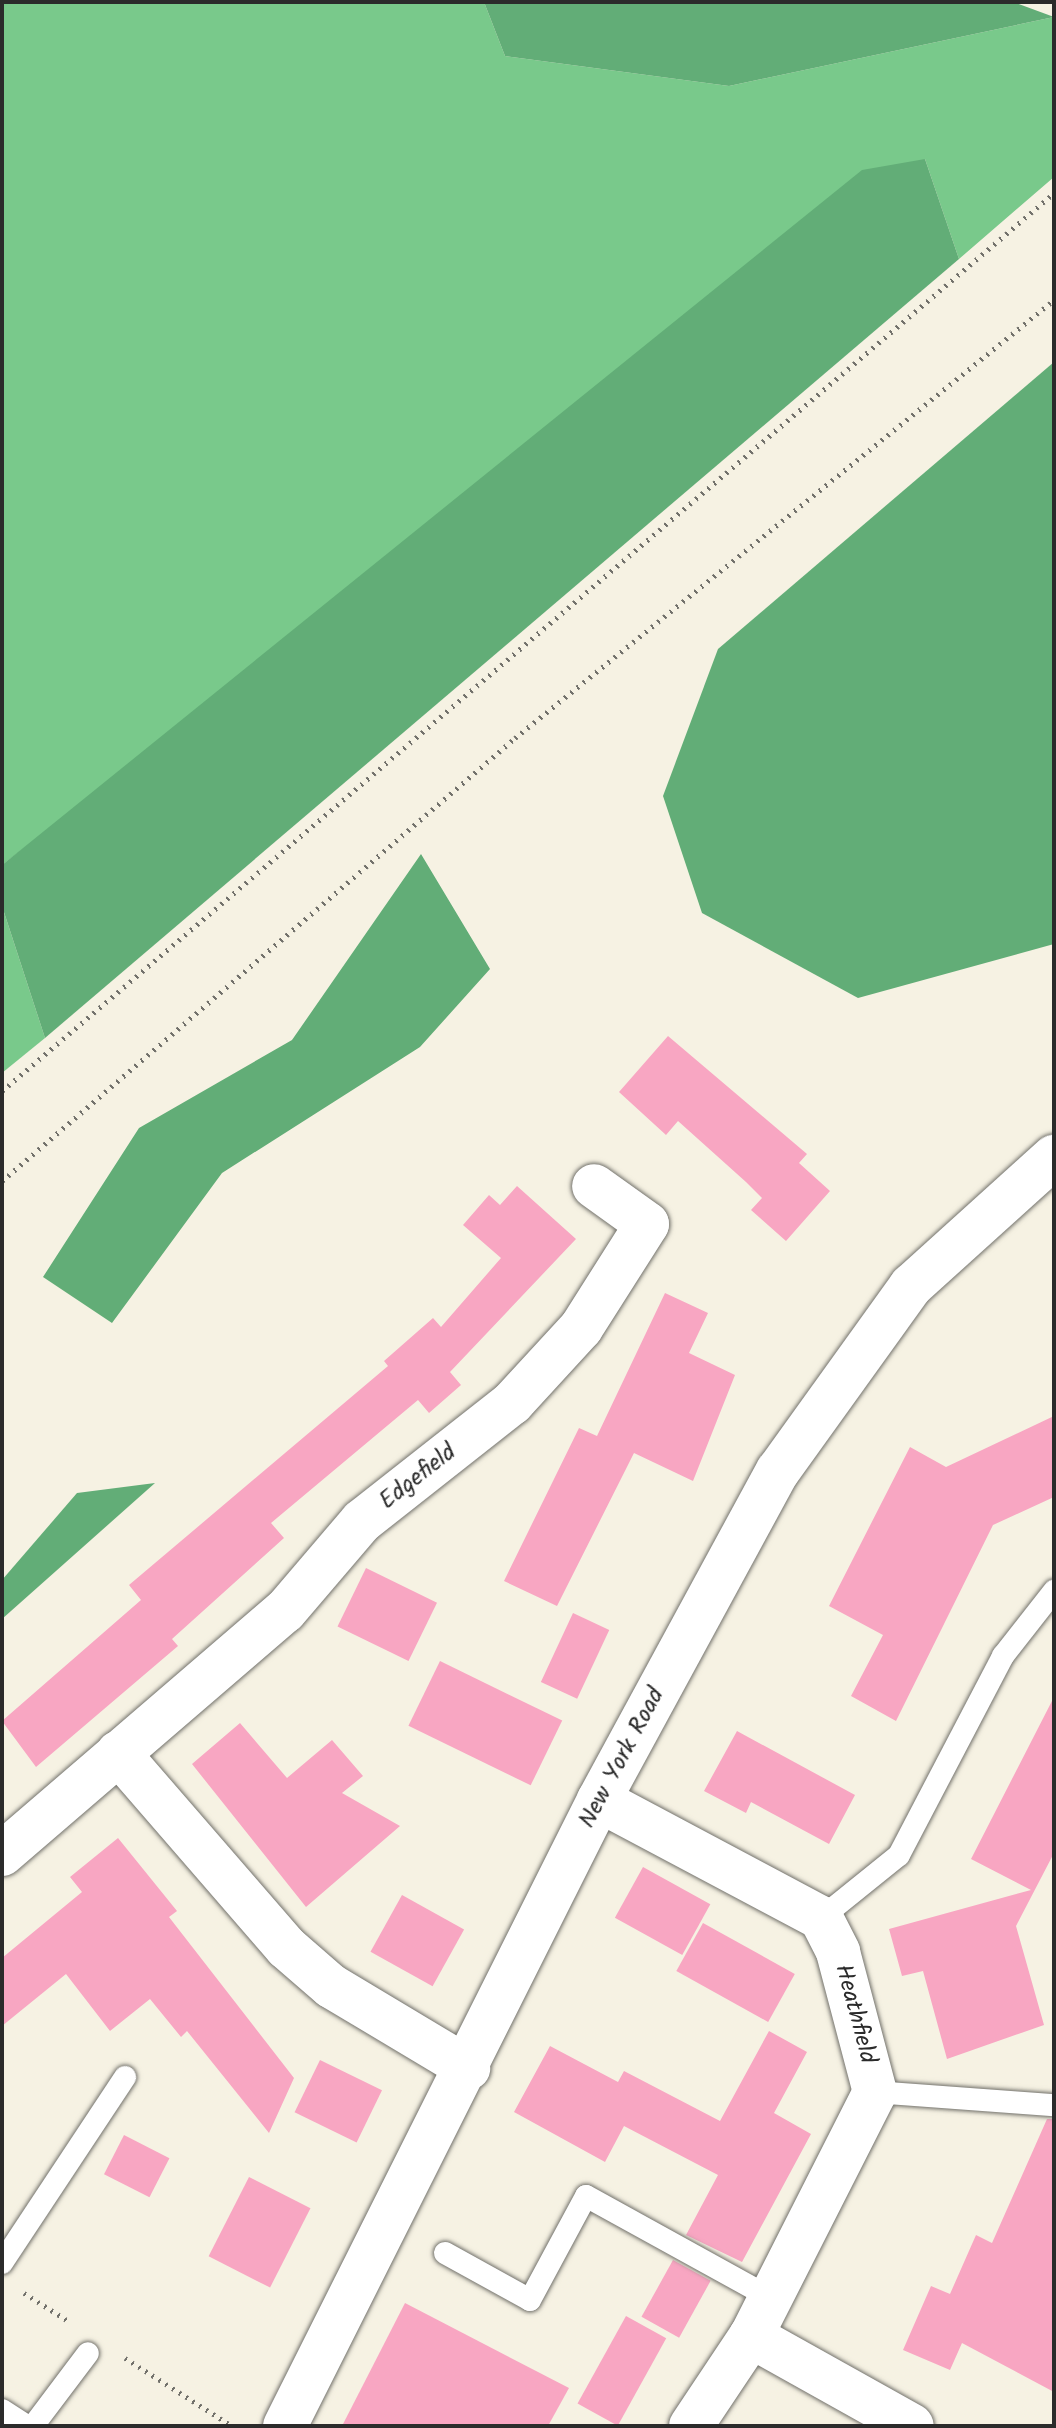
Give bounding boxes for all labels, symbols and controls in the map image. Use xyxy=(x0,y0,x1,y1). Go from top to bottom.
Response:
street label: Edgefield xyxy=(374,1438,462,1516)
street label: New York Road xyxy=(573,1683,671,1833)
street label: Heathfield xyxy=(828,1961,882,2067)

